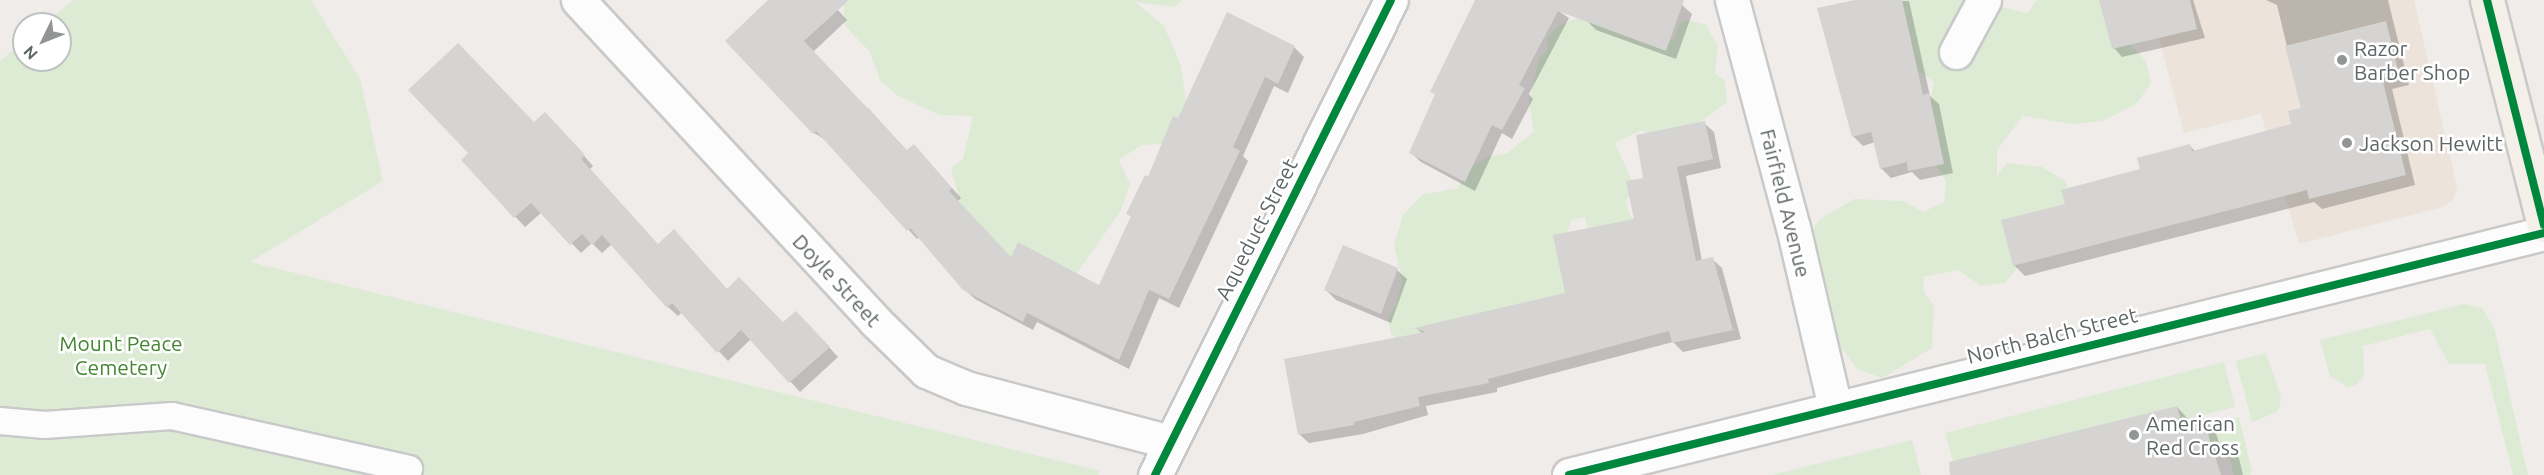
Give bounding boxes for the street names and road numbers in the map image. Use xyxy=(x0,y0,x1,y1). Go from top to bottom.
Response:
street label: Fairfield Avenue xyxy=(1755,126,1817,280)
street label: Aqueduct Street xyxy=(1210,154,1302,304)
street label: Doyle Street xyxy=(788,228,886,332)
street label: North Balch Street xyxy=(1964,302,2140,368)

